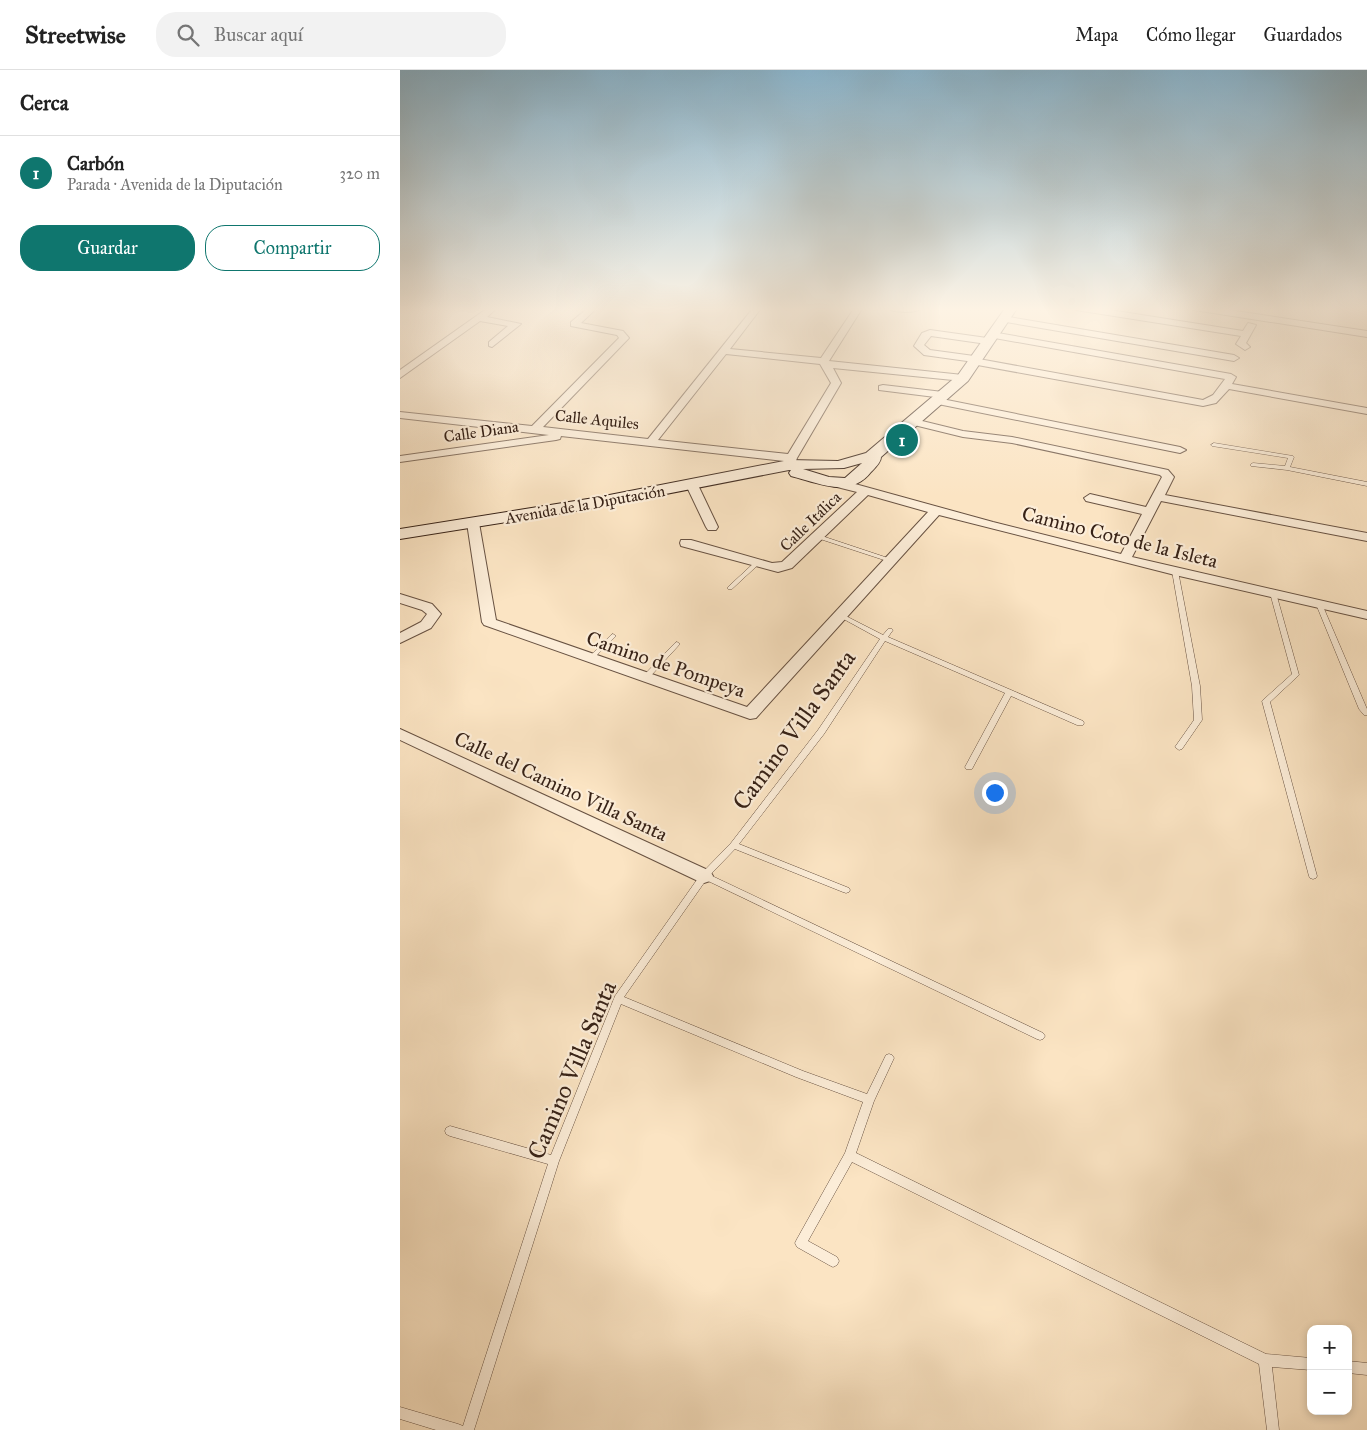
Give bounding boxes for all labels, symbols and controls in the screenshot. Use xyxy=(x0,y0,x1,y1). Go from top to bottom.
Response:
search box xyxy=(156,12,506,57)
text: Streetwise xyxy=(25,20,126,50)
icon: search xyxy=(174,21,202,49)
text: Buscar aquí xyxy=(214,23,303,46)
text: Mapa xyxy=(1075,24,1118,46)
text: Cómo llegar xyxy=(1146,24,1236,46)
text: Guardados xyxy=(1264,24,1342,46)
text: Cerca xyxy=(20,90,69,116)
text: Carbón xyxy=(67,152,124,175)
text: 1 xyxy=(33,164,39,183)
text: 320 m xyxy=(340,164,380,183)
text: Parada · Avenida de la Diputación xyxy=(67,175,283,194)
button: Guardar xyxy=(20,225,195,271)
button: Compartir xyxy=(205,225,380,271)
street label: Calle Aquiles xyxy=(554,406,640,434)
street label: Calle Diana xyxy=(442,417,520,446)
pin: 1 xyxy=(886,421,918,459)
street label: Avenida de la Diputación xyxy=(503,481,667,528)
street label: Calle Itálica xyxy=(776,487,845,555)
street label: Camino Coto de la Isleta xyxy=(1020,501,1221,573)
street label: Camino de Pompeya xyxy=(583,626,749,703)
street label: Camino Villa Santa xyxy=(726,643,863,816)
street label: Calle del Camino Villa Santa xyxy=(451,726,672,846)
your location xyxy=(982,780,1008,806)
street label: Camino Villa Santa xyxy=(521,976,623,1164)
map controls xyxy=(1307,1325,1352,1415)
button: + xyxy=(1307,1325,1352,1370)
button: − xyxy=(1307,1370,1352,1415)

